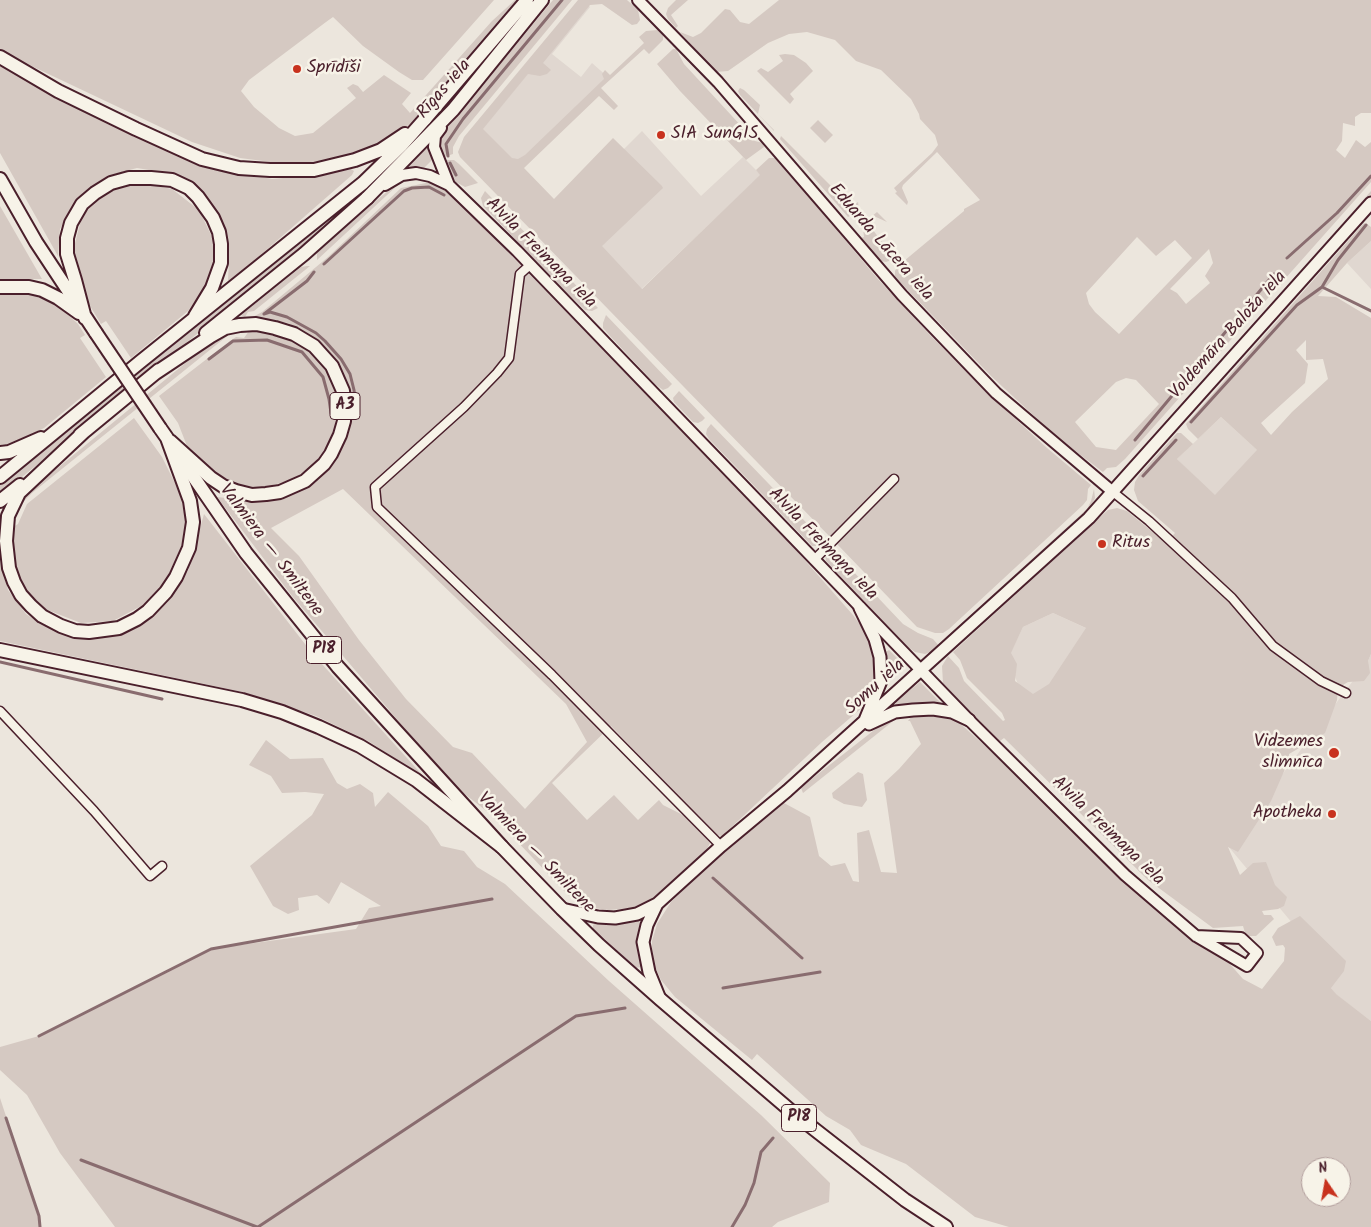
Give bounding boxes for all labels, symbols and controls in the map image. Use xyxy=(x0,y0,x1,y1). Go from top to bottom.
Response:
street label: Rīgas iela xyxy=(413,56,477,124)
place label: Sprīdīši xyxy=(307,58,361,80)
marker: Sprīdīši xyxy=(291,63,303,75)
place label: SIA SunGIS xyxy=(671,124,758,146)
marker: SIA SunGIS xyxy=(655,129,667,141)
street label: Eduarda Lācera iela xyxy=(823,180,937,306)
street label: Alvila Freimaņa iela xyxy=(480,194,600,314)
street label: Voldemāra Baloža iela xyxy=(1166,268,1292,404)
road number: A3 xyxy=(330,392,360,420)
street label: Valmiera — Smiltene xyxy=(213,481,327,621)
street label: Alvila Freimaņa iela xyxy=(763,484,881,606)
place label: Ritus xyxy=(1112,533,1150,555)
marker: Ritus xyxy=(1096,538,1108,550)
road number: P18 xyxy=(306,636,342,664)
street label: Somu iela xyxy=(842,655,910,721)
place label: Vidzemes slimnīca xyxy=(1254,732,1323,774)
marker: Vidzemes slimnīca xyxy=(1327,746,1341,760)
street label: Alvila Freimaņa iela xyxy=(1046,773,1168,891)
street label: Valmiera — Smiltene xyxy=(472,789,598,919)
place label: Apotheka xyxy=(1253,803,1322,825)
marker: Apotheka xyxy=(1326,808,1338,820)
road number: P18 xyxy=(782,1104,816,1132)
north arrow xyxy=(1301,1157,1351,1207)
text: N xyxy=(1316,1157,1330,1180)

